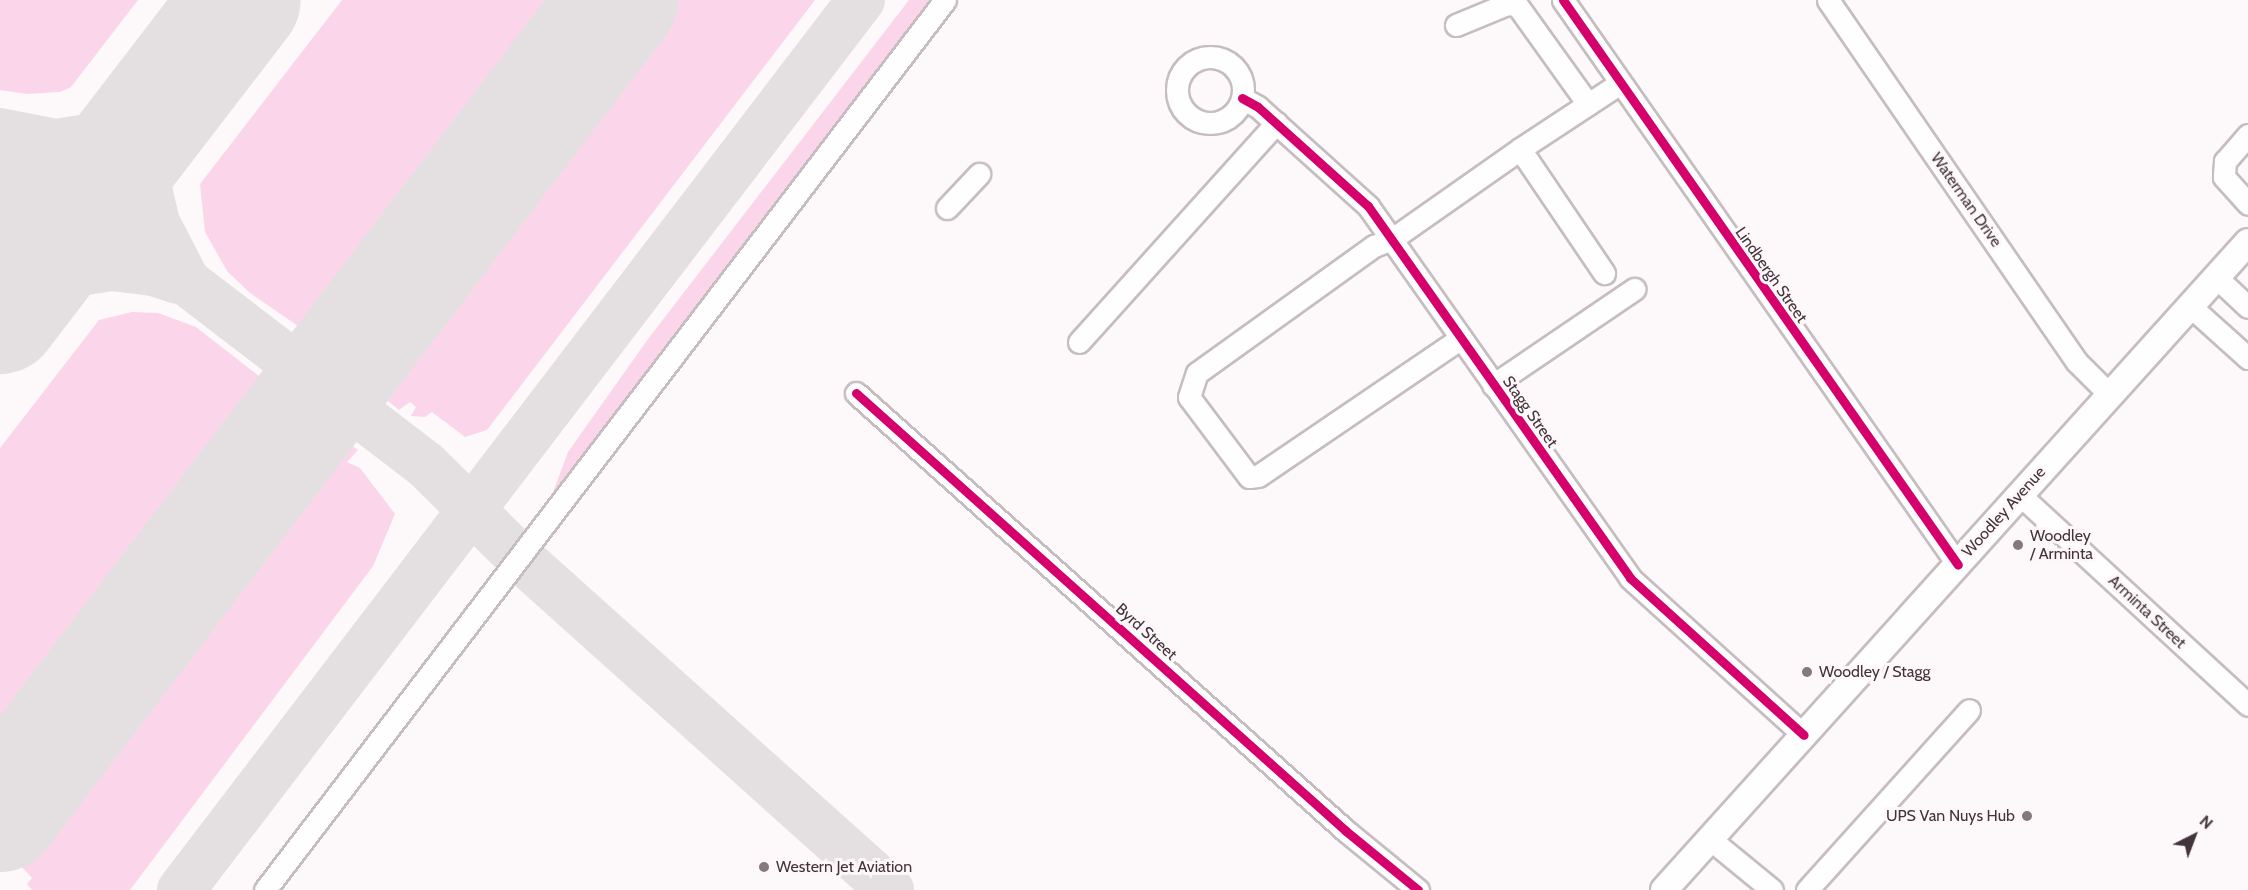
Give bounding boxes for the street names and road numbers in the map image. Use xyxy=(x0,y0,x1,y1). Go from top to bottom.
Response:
street label: Waterman Drive xyxy=(1926,149,2006,251)
street label: Lindbergh Street xyxy=(1731,223,1811,327)
street label: Stagg Street xyxy=(1498,373,1562,451)
street label: Woodley Avenue xyxy=(1958,463,2050,561)
street label: Arminta Street xyxy=(2104,571,2190,653)
street label: Byrd Street xyxy=(1111,600,1181,664)

